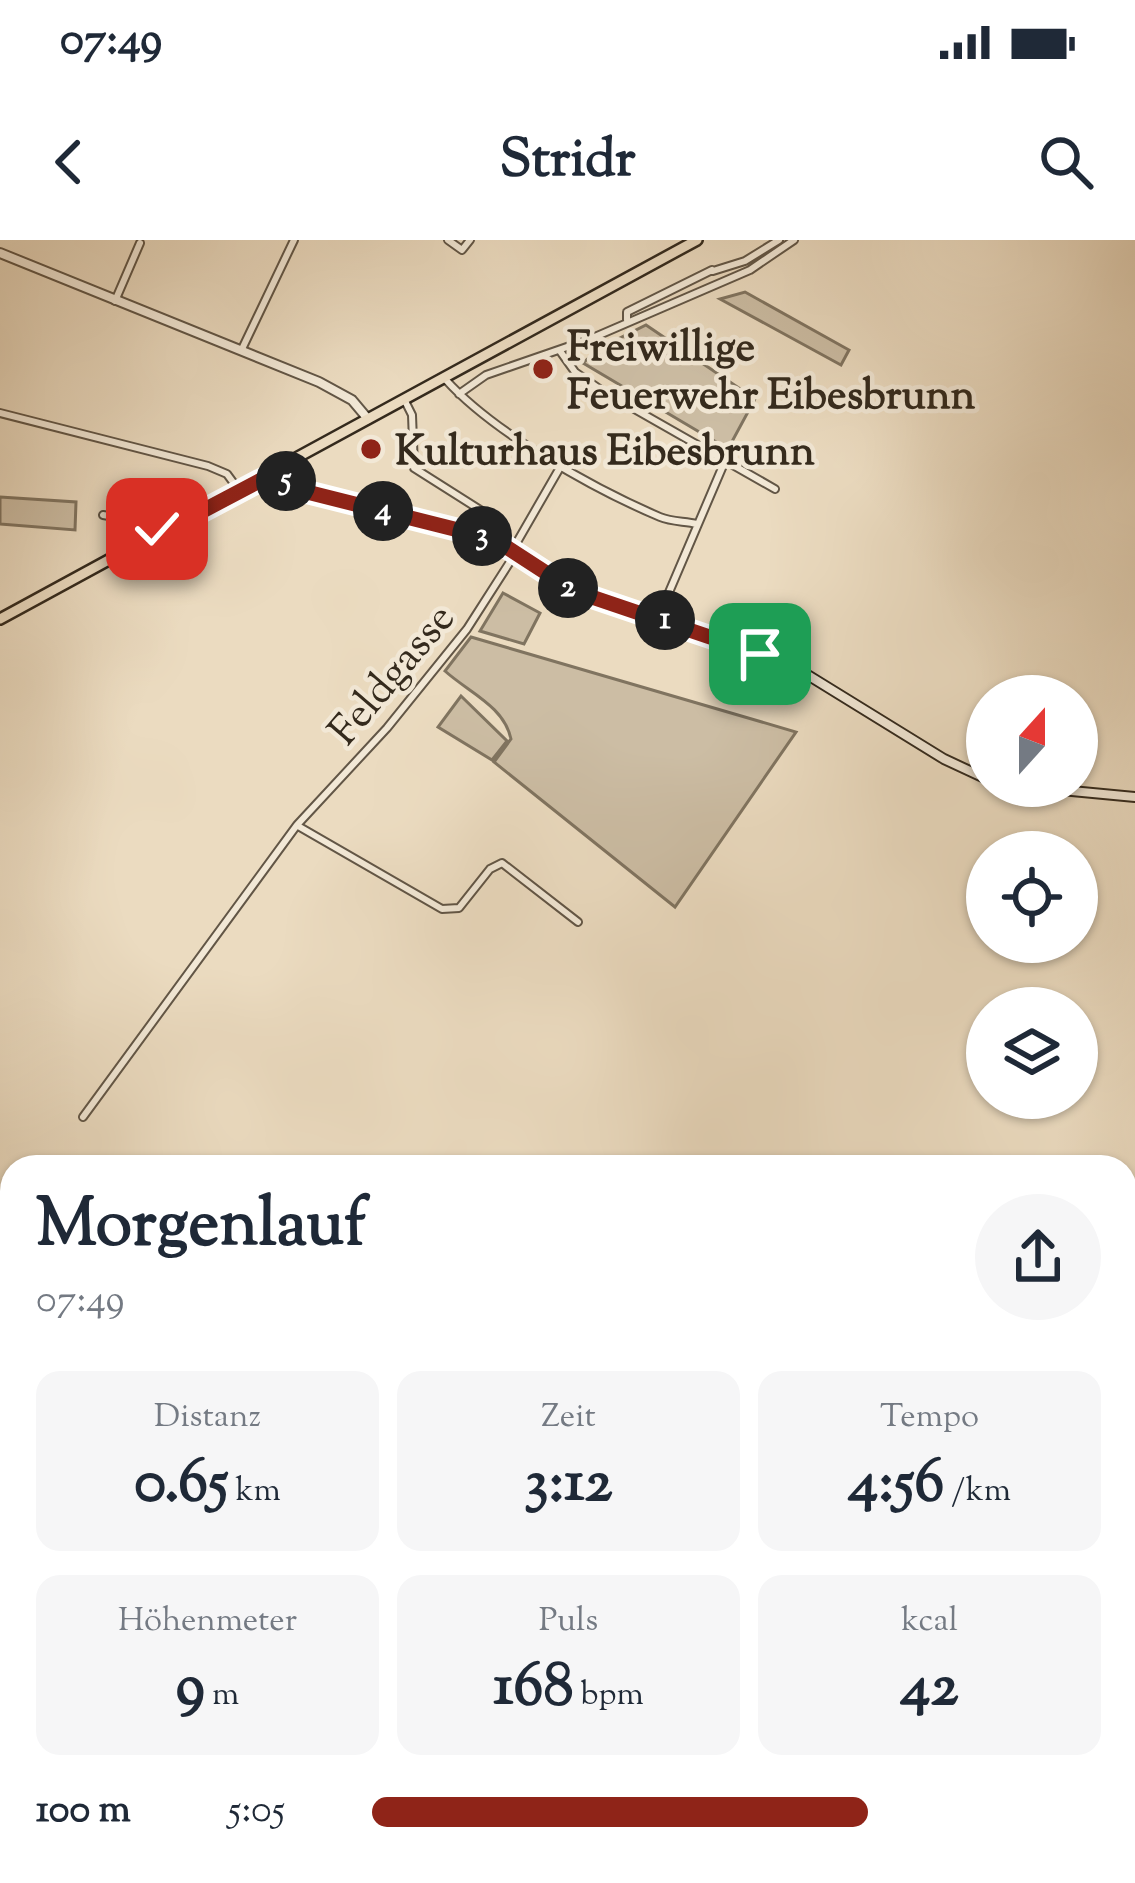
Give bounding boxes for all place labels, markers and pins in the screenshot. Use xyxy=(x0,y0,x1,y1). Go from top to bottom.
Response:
place label: Freiwillige Feuerwehr Eibesbrunn xyxy=(567,320,975,428)
marker: Freiwillige Feuerwehr Eibesbrunn xyxy=(530,356,556,382)
place label: Kulturhaus Eibesbrunn xyxy=(395,424,815,484)
marker: Kulturhaus Eibesbrunn xyxy=(358,436,384,462)
pin: 5 xyxy=(256,451,316,511)
pin xyxy=(106,478,208,580)
pin: 4 xyxy=(353,481,413,541)
pin: 3 xyxy=(452,506,512,566)
pin: 2 xyxy=(538,558,598,618)
pin: 1 xyxy=(635,590,695,650)
pin xyxy=(709,603,811,705)

